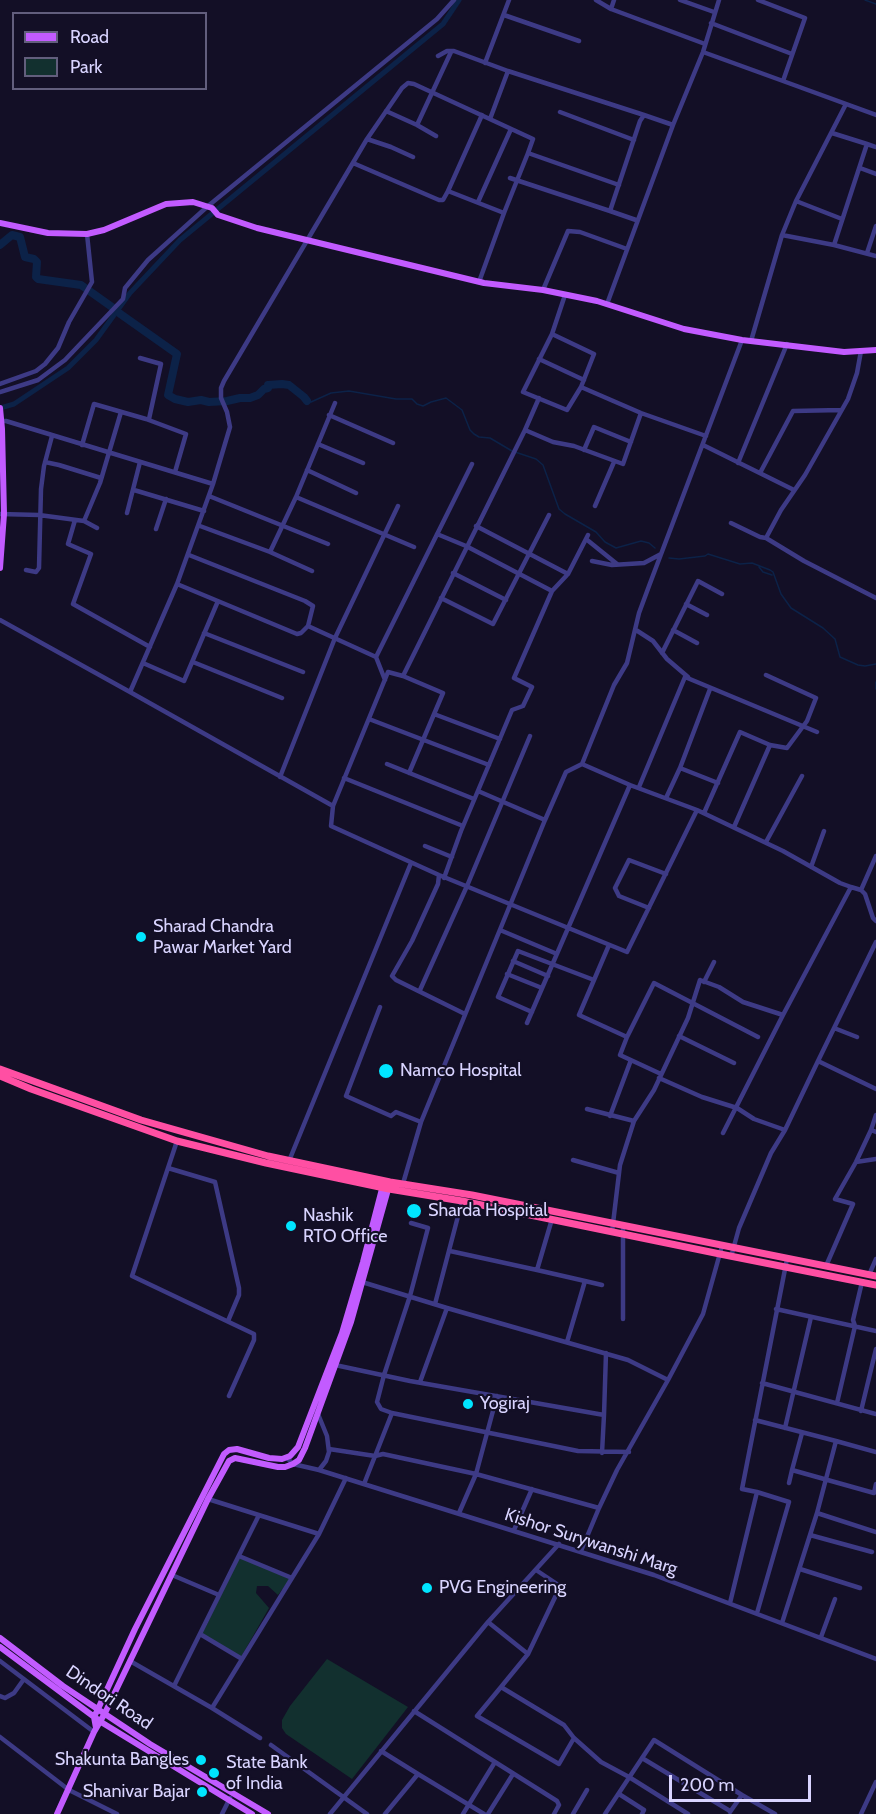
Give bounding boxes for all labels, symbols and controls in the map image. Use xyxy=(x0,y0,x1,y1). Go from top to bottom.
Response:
legend xyxy=(12,12,207,90)
text: Road xyxy=(70,26,109,48)
text: Park xyxy=(70,56,102,78)
place label: Sharad Chandra Pawar Market Yard xyxy=(153,916,292,958)
marker: Sharad Chandra Pawar Market Yard xyxy=(134,930,148,944)
place label: Namco Hospital xyxy=(400,1060,522,1082)
marker: Namco Hospital xyxy=(377,1062,395,1080)
place label: Sharda Hospital xyxy=(428,1200,548,1222)
marker: Sharda Hospital xyxy=(405,1202,423,1220)
place label: Nashik RTO Office xyxy=(303,1205,387,1248)
marker: Nashik RTO Office xyxy=(284,1219,298,1233)
place label: Yogiraj xyxy=(480,1393,530,1415)
marker: Yogiraj xyxy=(461,1397,475,1411)
street label: Kishor Surywanshi Marg xyxy=(502,1504,680,1580)
place label: PVG Engineering xyxy=(439,1577,566,1599)
marker: PVG Engineering xyxy=(420,1581,434,1595)
street label: Dindori Road xyxy=(62,1661,156,1735)
place label: Shakunta Bangles xyxy=(55,1749,189,1771)
place label: State Bank of India xyxy=(226,1752,308,1794)
marker: Shakunta Bangles xyxy=(194,1753,208,1767)
scale bar xyxy=(672,1763,814,1801)
marker: State Bank of India xyxy=(207,1766,221,1780)
text: 200 m xyxy=(680,1774,734,1796)
place label: Shanivar Bajar xyxy=(83,1781,190,1803)
marker: Shanivar Bajar xyxy=(195,1785,209,1799)

